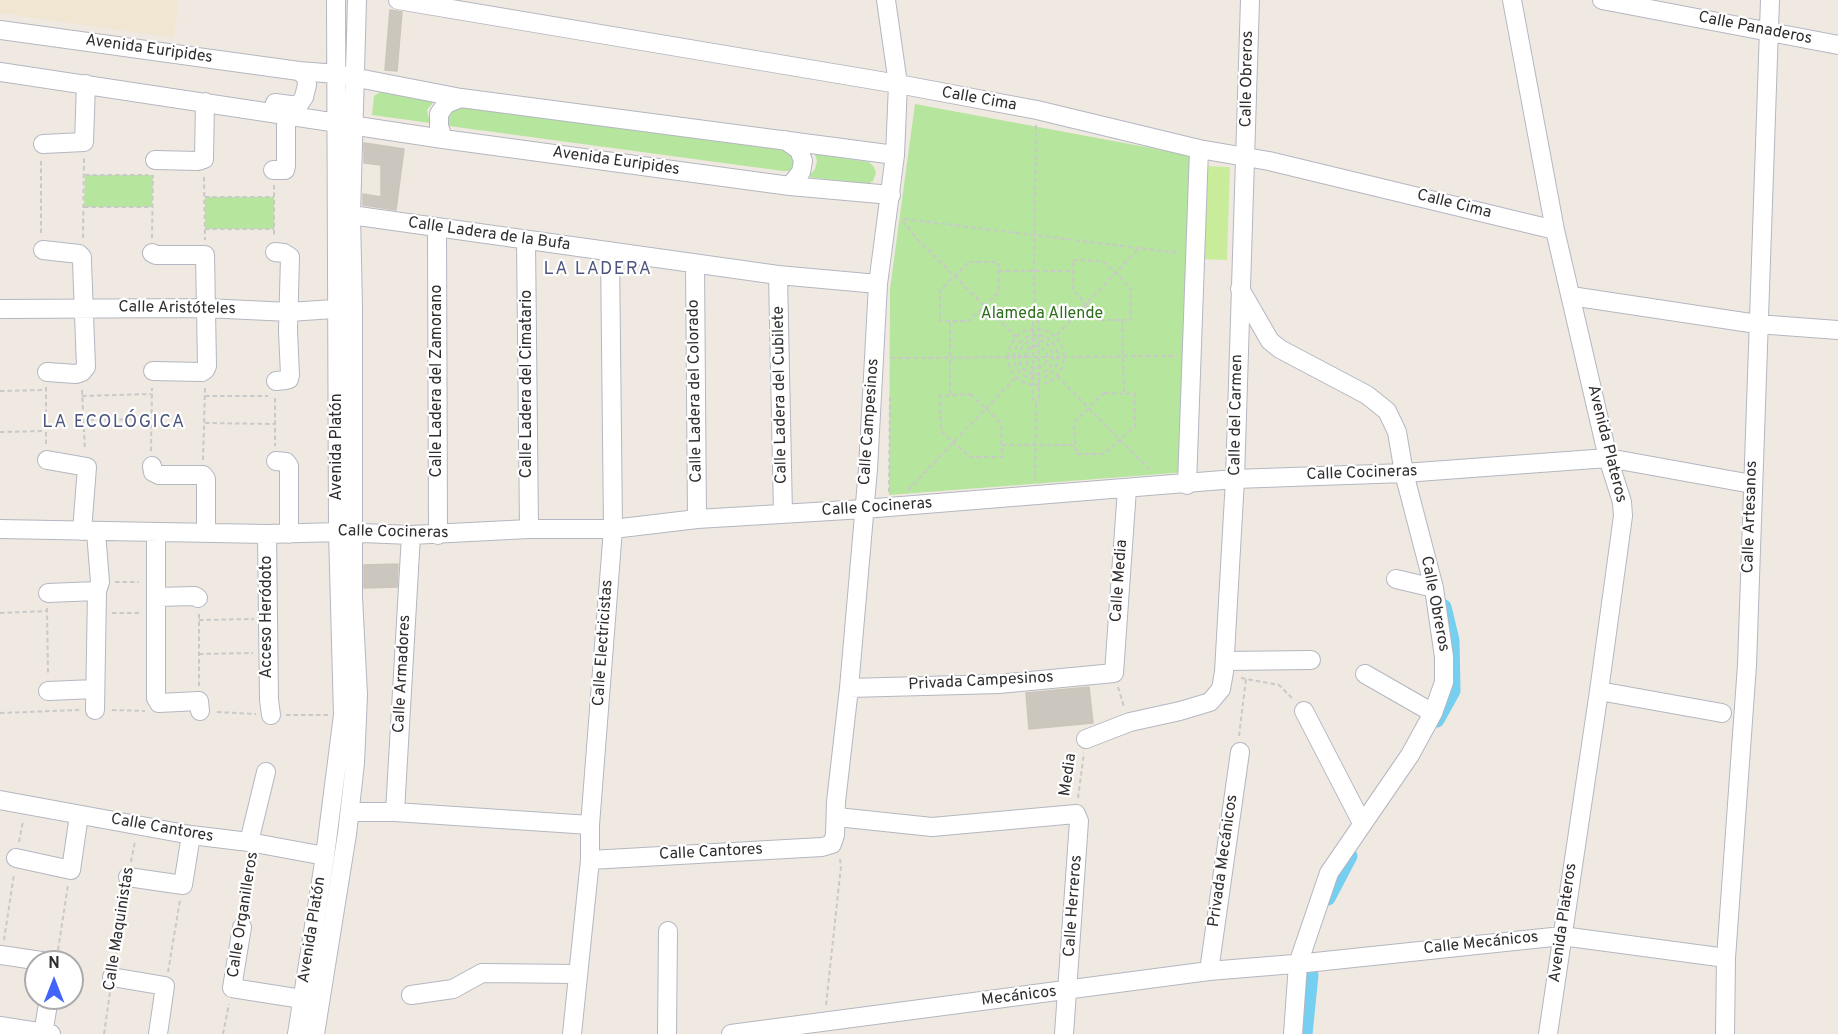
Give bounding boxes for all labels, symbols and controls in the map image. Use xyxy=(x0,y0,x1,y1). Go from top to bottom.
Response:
street label: Calle Panaderos xyxy=(1696,9,1814,49)
street label: Calle Obreros xyxy=(1238,30,1258,128)
street label: Avenida Euripides xyxy=(84,32,214,68)
street label: Calle Cima xyxy=(940,84,1018,116)
street label: Avenida Euripides xyxy=(551,144,681,180)
street label: Calle Cima xyxy=(1415,186,1493,224)
street label: Calle Ladera de la Bufa xyxy=(407,214,571,256)
district label: LA LADERA xyxy=(543,259,653,281)
street label: Calle Ladera del Zamorano xyxy=(428,285,448,477)
street label: Calle Ladera del Cimatario xyxy=(518,290,538,478)
street label: Calle Aristóteles xyxy=(118,298,236,320)
street label: Calle Ladera del Colorado xyxy=(685,299,707,483)
park label: Alameda Allende xyxy=(981,305,1103,325)
street label: Calle Ladera del Cubilete xyxy=(770,306,792,484)
street label: Calle del Carmen xyxy=(1226,354,1248,476)
street label: Calle Campesinos xyxy=(856,358,884,486)
street label: Avenida Plateros xyxy=(1582,383,1630,505)
street label: Avenida Platón xyxy=(328,393,348,501)
district label: LA ECOLÓGICA xyxy=(42,412,186,434)
street label: Calle Artesanos xyxy=(1739,460,1763,574)
street label: Calle Cocineras xyxy=(1306,462,1418,486)
street label: Calle Cocineras xyxy=(821,495,933,521)
street label: Calle Cocineras xyxy=(337,522,449,544)
street label: Calle Media xyxy=(1108,539,1132,623)
street label: Calle Obreros xyxy=(1415,555,1453,653)
street label: Acceso Heródoto xyxy=(258,556,278,678)
street label: Calle Electricistas xyxy=(590,579,618,707)
street label: Calle Armadores xyxy=(390,614,416,734)
street label: Privada Campesinos xyxy=(908,669,1054,695)
street label: Media xyxy=(1056,752,1082,798)
street label: Privada Mecánicos xyxy=(1205,793,1243,929)
street label: Calle Cantores xyxy=(109,811,215,847)
street label: Calle Cantores xyxy=(659,841,763,865)
street label: Calle Organilleros xyxy=(225,851,263,979)
street label: Calle Herreros xyxy=(1061,854,1087,958)
street label: Avenida Plateros xyxy=(1546,862,1582,984)
street label: Calle Maquinistas xyxy=(101,866,139,992)
street label: Avenida Platón xyxy=(295,875,331,985)
street label: Calle Mecánicos xyxy=(1423,928,1539,960)
north arrow xyxy=(24,950,84,1010)
text: N xyxy=(48,954,60,974)
street label: Mecánicos xyxy=(980,983,1058,1011)

